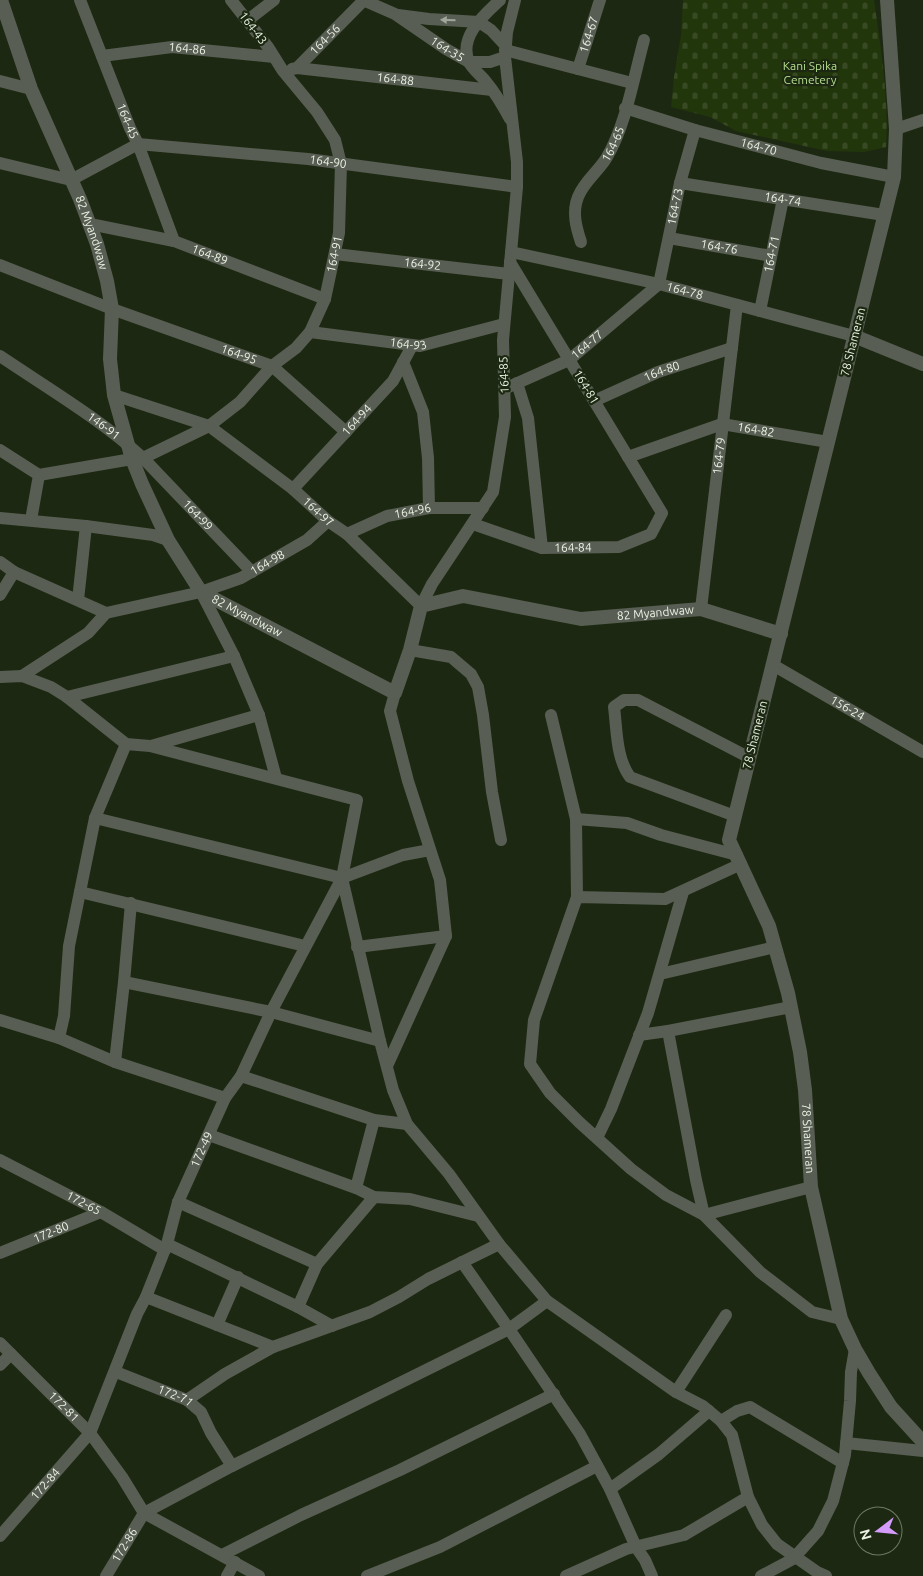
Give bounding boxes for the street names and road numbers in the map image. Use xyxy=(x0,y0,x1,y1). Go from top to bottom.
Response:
street label: 164-43 xyxy=(237,9,270,47)
street label: 164-67 xyxy=(577,15,600,54)
street label: 164-56 xyxy=(307,21,343,57)
street label: 164-35 xyxy=(428,33,467,64)
street label: 164-86 xyxy=(168,40,207,56)
street label: 164-88 xyxy=(376,70,415,87)
street label: 164-45 xyxy=(115,101,141,141)
street label: 164-65 xyxy=(599,125,626,164)
street label: 164-70 xyxy=(739,135,779,157)
street label: 164-90 xyxy=(309,152,348,170)
street label: 164-73 xyxy=(664,187,685,226)
street label: 164-74 xyxy=(763,189,803,208)
street label: 82 Myandwaw xyxy=(73,194,111,272)
street label: 164-91 xyxy=(324,234,344,274)
street label: 164-71 xyxy=(761,234,781,274)
street label: 164-76 xyxy=(700,237,739,256)
street label: 164-89 xyxy=(190,241,230,267)
street label: 164-92 xyxy=(403,255,442,272)
street label: 164-78 xyxy=(665,279,705,302)
street label: 78 Shameran xyxy=(838,306,867,377)
street label: 164-77 xyxy=(568,327,605,361)
street label: 164-93 xyxy=(389,335,428,352)
street label: 164-95 xyxy=(219,341,259,366)
street label: 164-85 xyxy=(496,356,511,394)
street label: 164-80 xyxy=(641,358,681,384)
street label: 164-81 xyxy=(571,367,602,406)
street label: 164-94 xyxy=(339,401,374,438)
street label: 146-91 xyxy=(85,409,123,442)
street label: 164-82 xyxy=(736,420,775,439)
street label: 164-79 xyxy=(710,437,727,475)
street label: 164-97 xyxy=(300,494,336,529)
street label: 164-99 xyxy=(180,497,216,533)
street label: 164-96 xyxy=(393,501,432,521)
street label: 164-84 xyxy=(554,540,592,554)
street label: 164-98 xyxy=(248,547,287,577)
street label: 82 Myandwaw xyxy=(210,592,285,639)
street label: 82 Myandwaw xyxy=(616,603,695,622)
street label: 156-24 xyxy=(828,693,867,723)
street label: 78 Shameran xyxy=(740,699,769,770)
street label: 78 Shameran xyxy=(800,1103,817,1174)
street label: 172-49 xyxy=(188,1130,215,1169)
street label: 172-65 xyxy=(64,1188,103,1217)
street label: 172-80 xyxy=(31,1219,71,1245)
street label: 172-71 xyxy=(156,1382,196,1409)
street label: 172-81 xyxy=(46,1388,82,1424)
street label: 172-84 xyxy=(28,1465,62,1502)
street label: 172-86 xyxy=(109,1525,139,1564)

